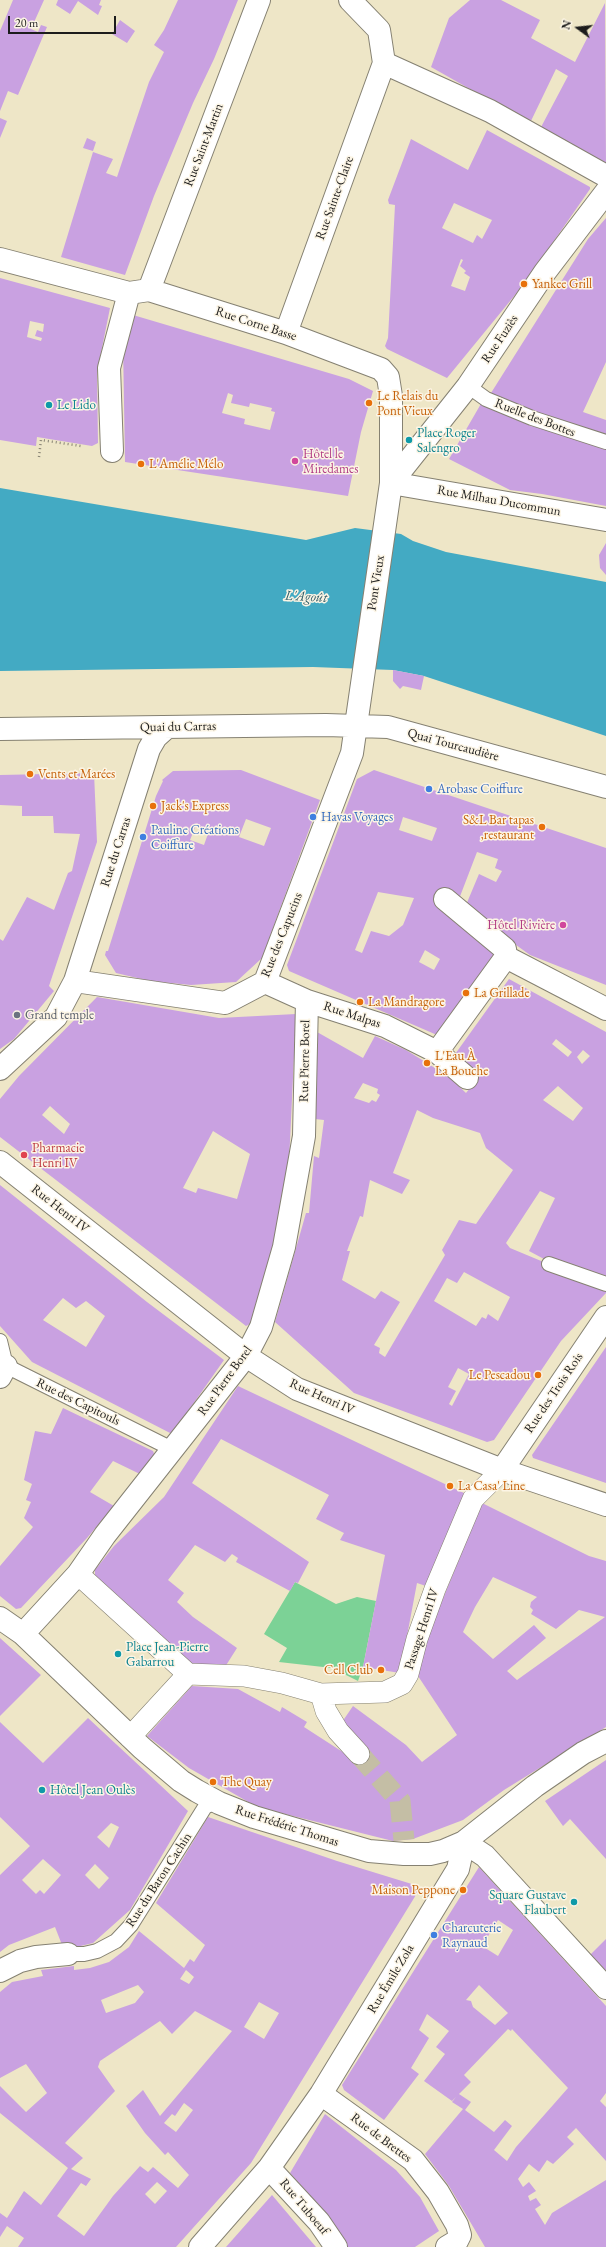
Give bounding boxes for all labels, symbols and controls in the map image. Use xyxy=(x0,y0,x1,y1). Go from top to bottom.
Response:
scale bar xyxy=(10,8,118,34)
north arrow xyxy=(558,8,598,48)
text: 20 m xyxy=(15,15,38,31)
text: N xyxy=(558,19,574,31)
street label: Rue Saint-Martin xyxy=(181,101,227,189)
street label: Rue Sainte-Claire xyxy=(313,154,357,242)
place label: Yankee Grill xyxy=(532,276,592,292)
marker: Yankee Grill xyxy=(519,279,529,289)
street label: Rue Corne Basse xyxy=(213,304,299,344)
street label: Rue Fuziès xyxy=(478,312,522,366)
place label: Le Relais du Pont Vieux xyxy=(377,388,438,419)
street label: Ruelle des Bottes xyxy=(493,395,577,441)
place label: Le Lido xyxy=(57,397,96,413)
marker: Le Relais du Pont Vieux xyxy=(364,398,374,408)
marker: Le Lido xyxy=(44,400,54,410)
place label: Place Roger Salengro xyxy=(417,425,476,456)
marker: Place Roger Salengro xyxy=(404,435,414,445)
place label: Hôtel le Miredames xyxy=(303,446,358,477)
place label: L'Amélie Mélo xyxy=(149,456,223,472)
marker: Hôtel le Miredames xyxy=(290,456,300,466)
marker: L'Amélie Mélo xyxy=(136,459,146,469)
street label: Rue Milhau Ducommun xyxy=(436,482,562,520)
street label: Pont Vieux xyxy=(364,554,388,612)
water label: L'Agoût xyxy=(284,587,328,607)
street label: Quai du Carras xyxy=(140,719,216,735)
street label: Quai Tourcaudière xyxy=(406,725,500,765)
place label: Vents et Marées xyxy=(38,766,115,782)
marker: Vents et Marées xyxy=(25,769,35,779)
place label: Arobase Coiffure xyxy=(437,781,523,797)
marker: Arobase Coiffure xyxy=(424,784,434,794)
place label: Jack's Express xyxy=(161,798,229,814)
marker: Jack's Express xyxy=(148,801,158,811)
place label: Havas Voyages xyxy=(321,809,393,825)
marker: Havas Voyages xyxy=(308,812,318,822)
place label: S&L Bar tapas ,restaurant xyxy=(463,812,534,843)
street label: Rue du Carras xyxy=(97,815,135,889)
place label: Pauline Créations Coiffure xyxy=(151,822,239,853)
marker: S&L Bar tapas ,restaurant xyxy=(537,822,547,832)
marker: Pauline Créations Coiffure xyxy=(138,832,148,842)
street label: Rue des Capucins xyxy=(258,890,306,980)
place label: Hôtel Rivière xyxy=(487,917,555,933)
marker: Hôtel Rivière xyxy=(558,920,568,930)
place label: La Grillade xyxy=(474,985,529,1001)
marker: La Grillade xyxy=(461,988,471,998)
place label: La Mandragore xyxy=(368,994,444,1010)
marker: La Mandragore xyxy=(355,997,365,1007)
street label: Rue Malpas xyxy=(321,998,383,1032)
place label: Grand temple xyxy=(25,1007,94,1023)
marker: Grand temple xyxy=(12,1010,22,1020)
street label: Rue Pierre Borel xyxy=(296,1020,314,1102)
place label: L'Eau À La Bouche xyxy=(435,1048,488,1079)
marker: L'Eau À La Bouche xyxy=(422,1058,432,1068)
place label: Pharmacie Henri IV xyxy=(32,1140,84,1171)
marker: Pharmacie Henri IV xyxy=(19,1150,29,1160)
street label: Rue Henri IV xyxy=(28,1181,92,1237)
street label: Rue Pierre Borel xyxy=(195,1343,255,1419)
street label: Rue des Trois Rois xyxy=(521,1350,587,1436)
place label: Le Pescadou xyxy=(469,1367,530,1383)
marker: Le Pescadou xyxy=(533,1370,543,1380)
street label: Rue des Capitouls xyxy=(34,1375,122,1429)
street label: Rue Henri IV xyxy=(287,1376,357,1418)
place label: La Casa' Line xyxy=(458,1478,525,1494)
marker: La Casa' Line xyxy=(445,1481,455,1491)
street label: Passage Henri IV xyxy=(402,1586,442,1672)
place label: Place Jean-Pierre Gabarrou xyxy=(126,1639,208,1670)
marker: Place Jean-Pierre Gabarrou xyxy=(113,1649,123,1659)
place label: Cell Club xyxy=(324,1662,373,1678)
marker: Cell Club xyxy=(376,1665,386,1675)
place label: The Quay xyxy=(221,1774,272,1790)
marker: The Quay xyxy=(208,1777,218,1787)
place label: Hôtel Jean Oulès xyxy=(50,1782,135,1798)
marker: Hôtel Jean Oulès xyxy=(37,1785,47,1795)
street label: Rue Frédéric Thomas xyxy=(233,1802,341,1850)
street label: Rue du Baron Cachin xyxy=(123,1830,195,1930)
place label: Maison Peppone xyxy=(372,1882,455,1898)
marker: Maison Peppone xyxy=(458,1885,468,1895)
place label: Square Gustave Flaubert xyxy=(489,1887,566,1918)
marker: Square Gustave Flaubert xyxy=(569,1897,579,1907)
place label: Charcuterie Raynaud xyxy=(442,1920,501,1951)
marker: Charcuterie Raynaud xyxy=(429,1930,439,1940)
street label: Rue Émile Zola xyxy=(364,1942,418,2016)
street label: Rue de Brettes xyxy=(347,2110,415,2166)
street label: Rue Tuboeuf xyxy=(276,2176,332,2238)

